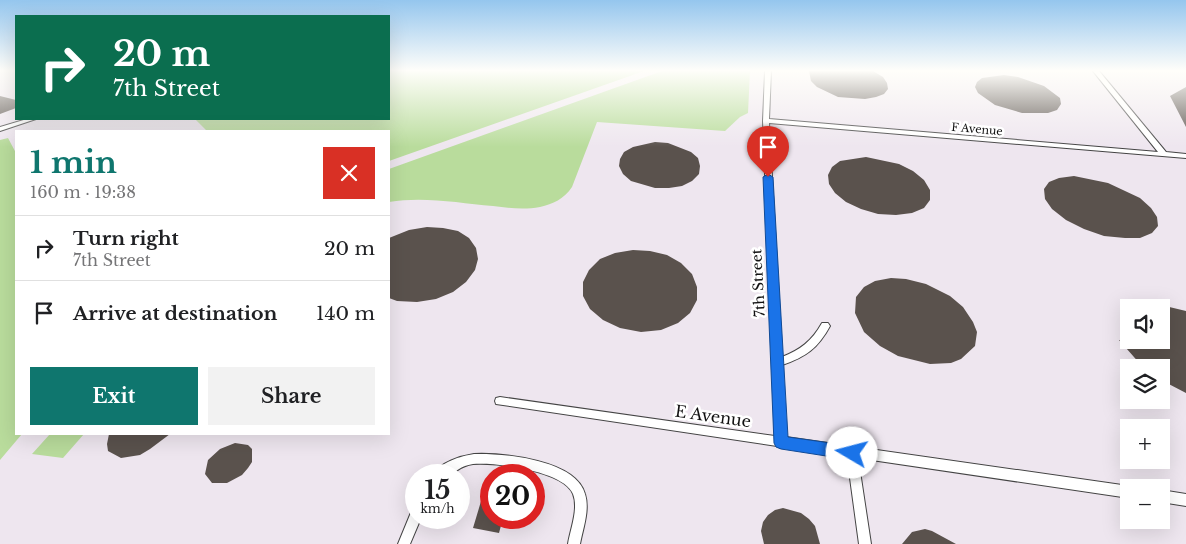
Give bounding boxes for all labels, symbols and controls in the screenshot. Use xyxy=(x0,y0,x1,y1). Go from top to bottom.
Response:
text: 20 m xyxy=(113,32,210,75)
icon: right xyxy=(30,35,95,100)
text: 7th Street xyxy=(113,75,220,102)
street label: F Avenue xyxy=(951,120,1003,138)
pin xyxy=(747,126,789,177)
icon: arrive xyxy=(754,133,782,161)
text: 1 min xyxy=(30,144,117,181)
button: close xyxy=(323,147,375,199)
text: 160 m · 19:38 xyxy=(30,182,136,202)
text: Turn right xyxy=(73,227,179,250)
icon: right xyxy=(30,234,58,262)
text: 20 m xyxy=(324,237,375,260)
street label: 7th Street xyxy=(747,248,769,317)
text: 7th Street xyxy=(73,250,151,270)
icon: arrive xyxy=(30,299,58,327)
map controls xyxy=(1120,299,1170,529)
button: sound xyxy=(1120,299,1170,349)
text: Arrive at destination xyxy=(73,302,277,325)
text: 140 m xyxy=(316,302,375,325)
button: layers xyxy=(1120,359,1170,409)
button: Exit xyxy=(30,367,198,425)
button: Share xyxy=(208,367,375,425)
street label: E Avenue xyxy=(674,401,752,431)
button: + xyxy=(1120,419,1170,469)
position arrow xyxy=(825,426,877,478)
speed limit sign: 20 xyxy=(480,464,545,529)
text: 15 xyxy=(425,475,450,506)
button: − xyxy=(1120,479,1170,529)
text: km/h xyxy=(420,501,455,516)

